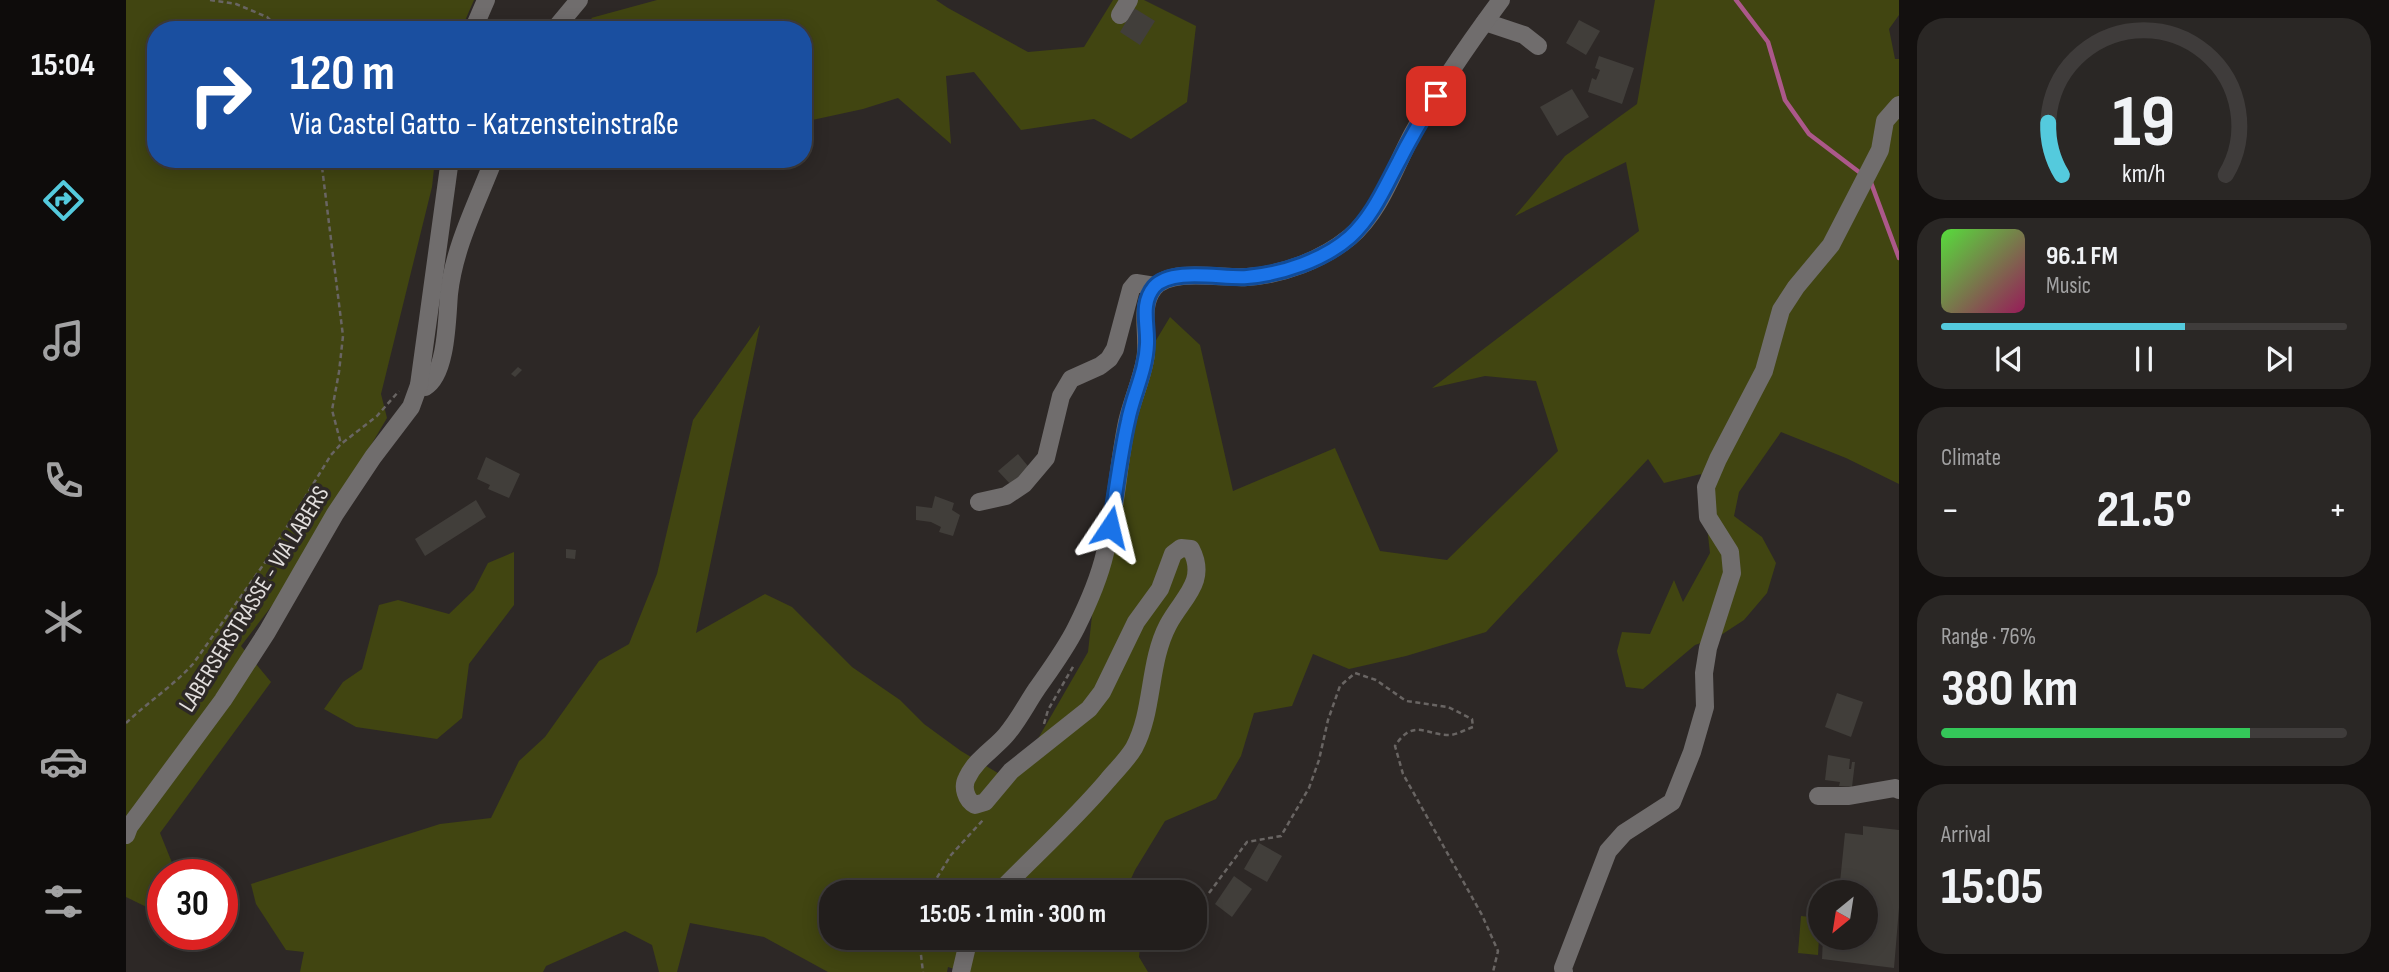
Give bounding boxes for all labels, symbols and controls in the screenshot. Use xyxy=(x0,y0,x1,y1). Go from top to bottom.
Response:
text: 120 m xyxy=(290,45,395,104)
text: 15:04 xyxy=(31,46,95,85)
icon: right xyxy=(175,49,266,140)
pin xyxy=(1406,66,1466,126)
icon: arrive xyxy=(1417,77,1455,115)
text: 19 xyxy=(2112,79,2176,167)
text: Via Castel Gatto - Katzensteinstraße xyxy=(290,105,679,144)
text: km/h xyxy=(2122,159,2166,190)
icon: directions xyxy=(39,176,88,225)
text: 96.1 FM xyxy=(2046,241,2118,272)
text: Music xyxy=(2046,272,2091,300)
icon: music xyxy=(39,316,88,365)
icon: previous xyxy=(1990,340,2028,378)
icon: pause xyxy=(2125,340,2163,378)
icon: next xyxy=(2260,340,2298,378)
text: Climate xyxy=(1941,444,2001,472)
icon: phone xyxy=(39,456,88,505)
text: 21.5° xyxy=(2096,479,2192,542)
street label: LABERSERSTRASSE - VIA LABERS xyxy=(173,481,335,717)
text: − xyxy=(1941,488,1960,533)
text: + xyxy=(2328,488,2347,533)
position arrow xyxy=(1073,490,1147,564)
icon: climate xyxy=(39,597,88,646)
text: Range · 76% xyxy=(1941,623,2036,651)
text: 380 km xyxy=(1941,658,2078,721)
icon: car xyxy=(39,737,88,786)
text: Arrival xyxy=(1941,821,1990,849)
text: 15:05 xyxy=(1941,856,2044,919)
speed limit sign: 30 xyxy=(147,859,238,950)
icon: filters xyxy=(39,877,88,926)
north arrow xyxy=(1808,880,1878,950)
map controls xyxy=(1808,880,1878,950)
text: 15:05 · 1 min · 300 m xyxy=(920,899,1106,930)

